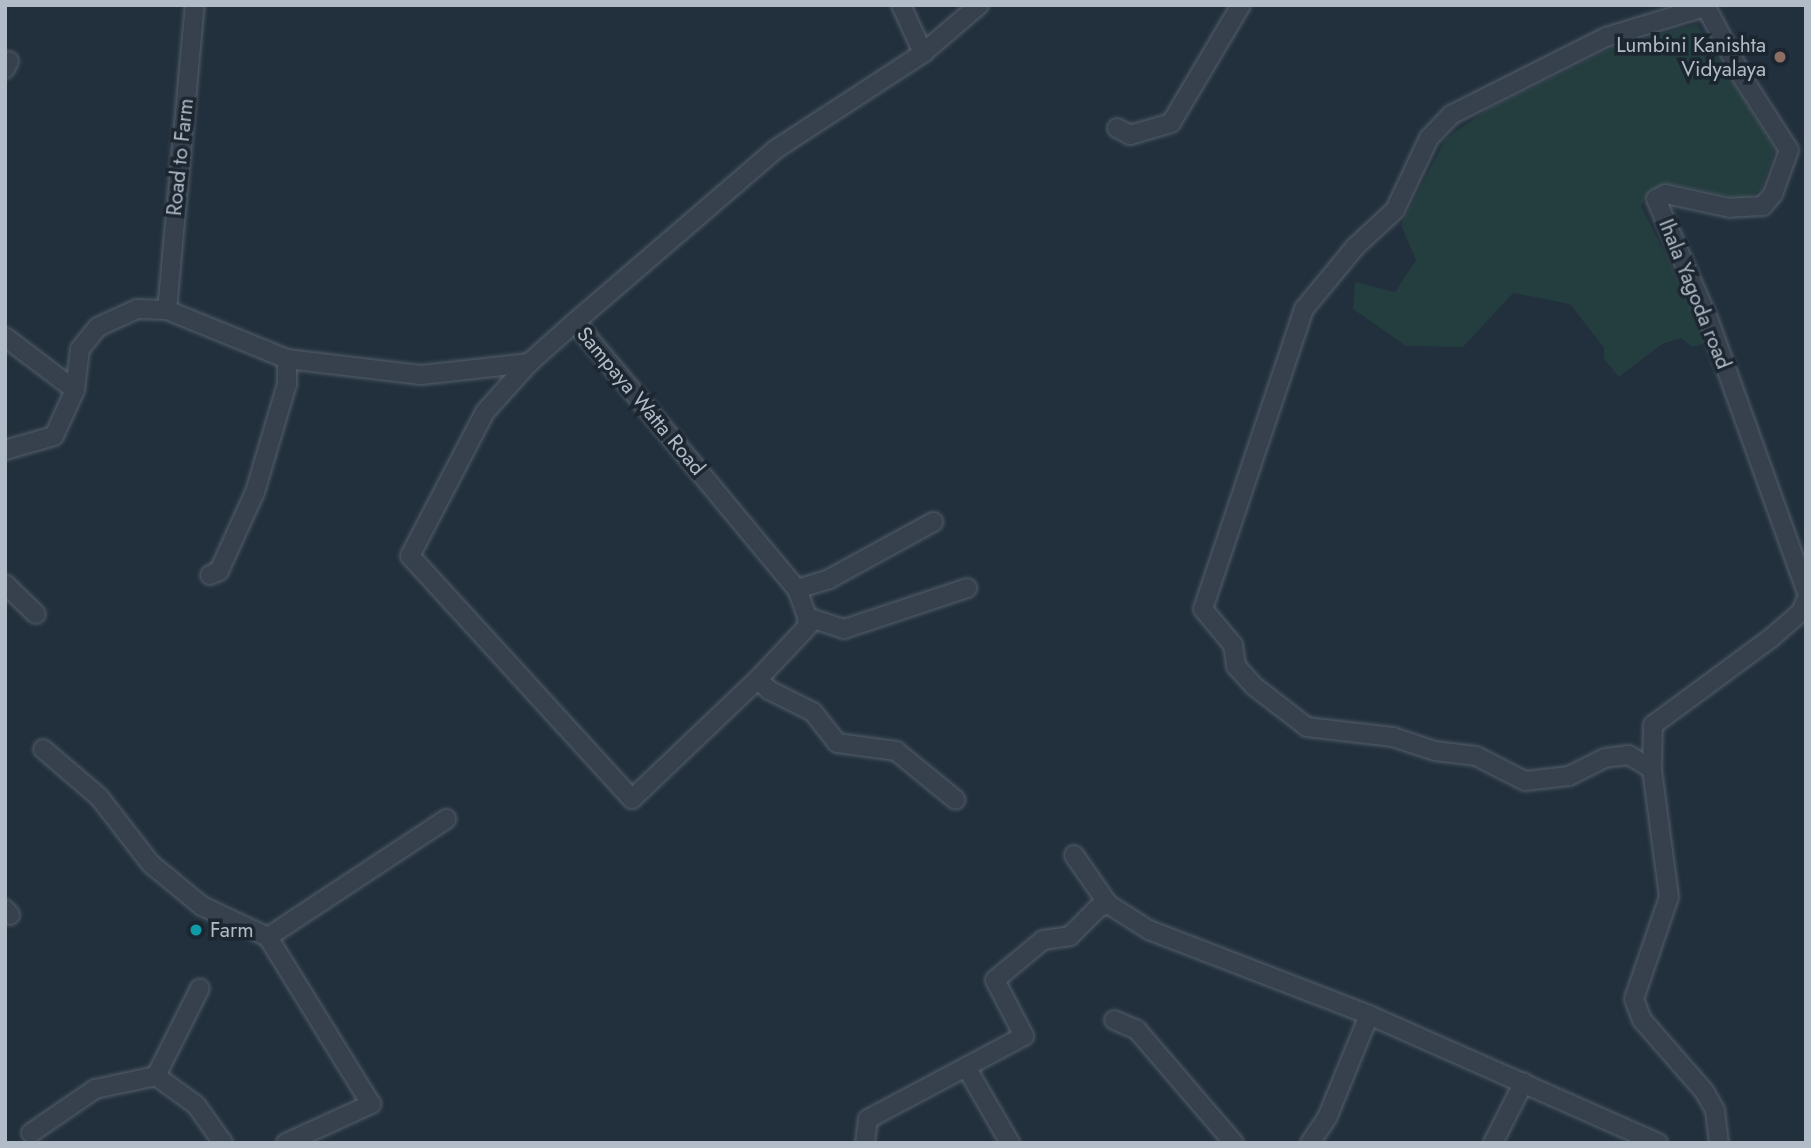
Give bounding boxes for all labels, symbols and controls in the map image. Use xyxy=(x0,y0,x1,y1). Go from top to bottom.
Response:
place label: Lumbini Kanishta Vidyalaya xyxy=(1616,32,1766,82)
marker: Lumbini Kanishta Vidyalaya xyxy=(1772,49,1788,65)
street label: Road to Farm xyxy=(161,97,199,217)
street label: Ihala Yagoda road xyxy=(1653,215,1737,373)
street label: Sampaya Watta Road xyxy=(572,322,710,480)
place label: Farm xyxy=(210,917,254,943)
marker: Farm xyxy=(188,922,204,938)

